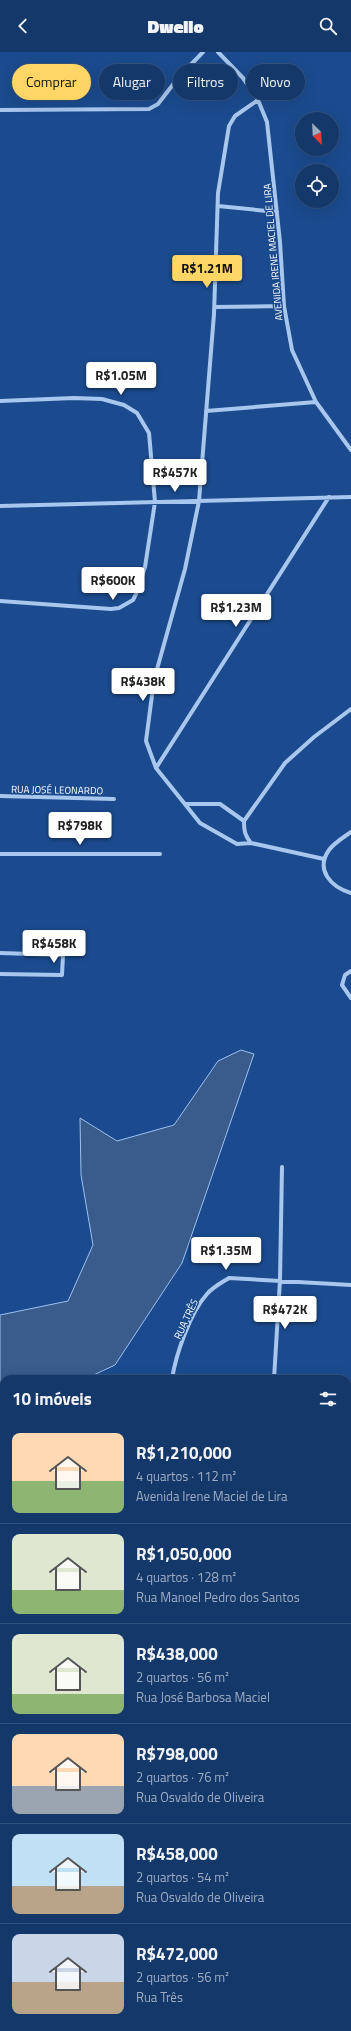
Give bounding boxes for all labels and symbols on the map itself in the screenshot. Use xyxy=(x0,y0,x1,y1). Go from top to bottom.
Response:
north arrow xyxy=(295,112,339,156)
street label: AVENIDA IRENE MACIEL DE LIRA xyxy=(260,183,286,321)
pin: R$1.21M xyxy=(170,255,244,289)
pin: R$1.05M xyxy=(84,362,158,396)
pin: R$457K xyxy=(142,459,208,493)
pin: R$600K xyxy=(80,567,146,601)
pin: R$1.23M xyxy=(199,594,273,628)
pin: R$438K xyxy=(110,668,176,702)
street label: RUA JOSÉ LEONARDO xyxy=(11,782,104,798)
pin: R$798K xyxy=(47,812,113,846)
pin: R$458K xyxy=(21,930,87,964)
pin: R$1.35M xyxy=(189,1237,263,1271)
street label: RUA TRÊS xyxy=(170,1296,202,1342)
pin: R$472K xyxy=(252,1296,318,1330)

